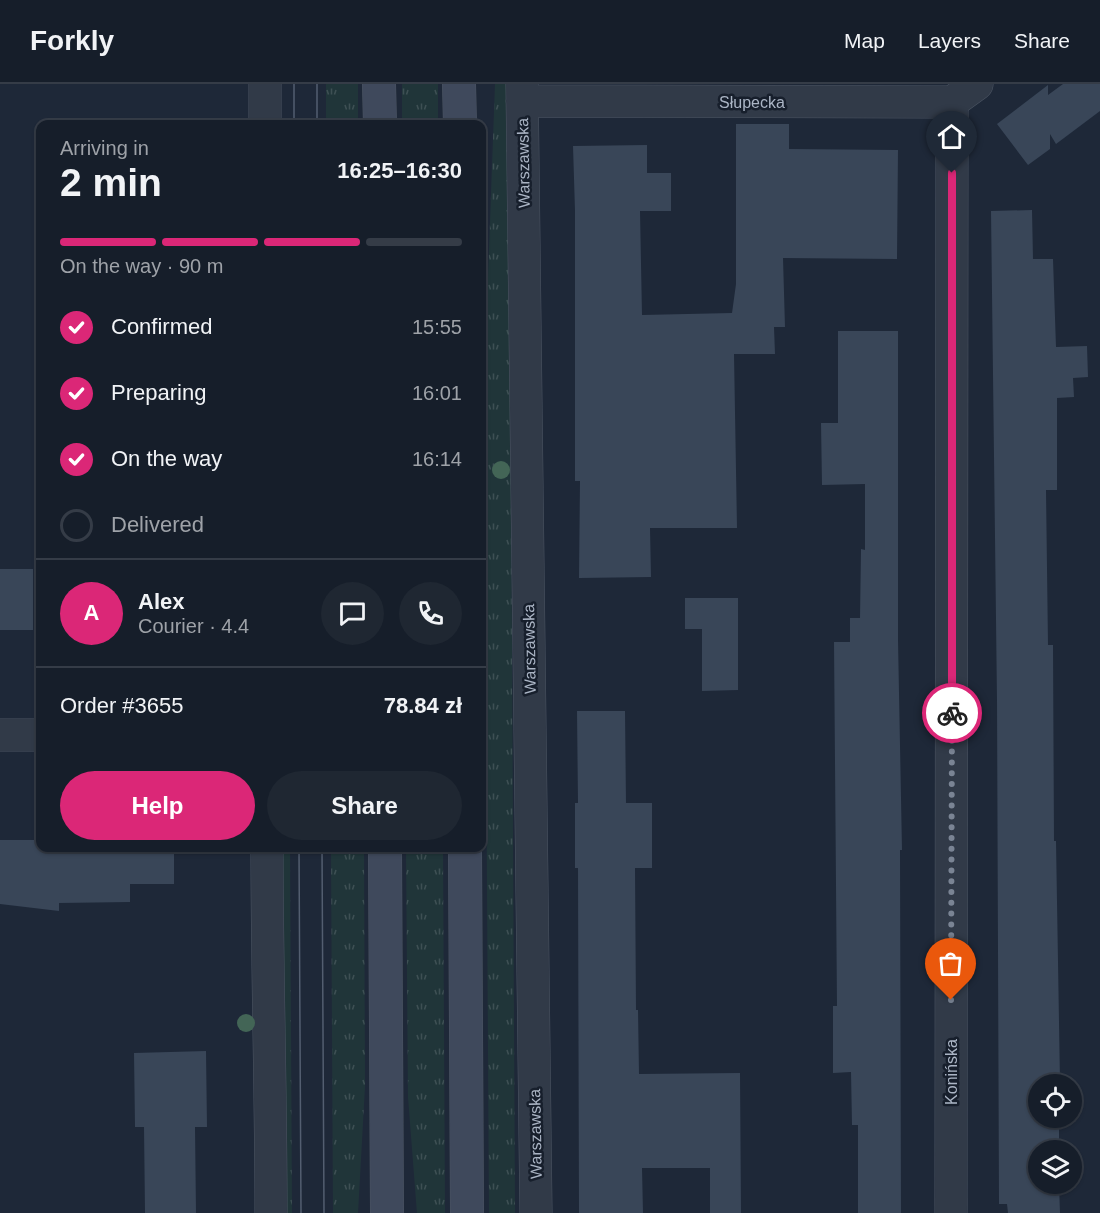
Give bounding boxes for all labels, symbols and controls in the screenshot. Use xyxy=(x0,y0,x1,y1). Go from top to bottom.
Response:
text: Forkly xyxy=(30,25,114,56)
text: Map xyxy=(844,29,885,52)
text: Layers xyxy=(918,29,981,52)
text: Share xyxy=(1014,29,1070,52)
street label: Słupecka xyxy=(719,94,785,111)
pin xyxy=(926,111,977,173)
street label: Warszawska xyxy=(514,118,533,208)
icon: home xyxy=(935,120,968,153)
text: Arriving in xyxy=(60,137,149,159)
text: 16:25–16:30 xyxy=(337,158,462,183)
text: 2 min xyxy=(60,161,162,204)
text: On the way · 90 m xyxy=(60,255,223,277)
icon: check xyxy=(60,311,93,344)
text: Confirmed xyxy=(111,314,212,339)
text: 15:55 xyxy=(412,316,462,338)
icon: check xyxy=(60,377,93,410)
text: Preparing xyxy=(111,380,206,405)
text: 16:01 xyxy=(412,382,462,404)
icon: check xyxy=(60,443,93,476)
text: On the way xyxy=(111,446,222,471)
text: 16:14 xyxy=(412,448,462,470)
text: Delivered xyxy=(111,512,204,537)
button: chat xyxy=(321,582,384,645)
button: phone xyxy=(399,582,462,645)
text: Alex xyxy=(138,589,184,614)
text: A xyxy=(84,600,99,625)
street label: Warszawska xyxy=(520,604,539,694)
text: Courier · 4.4 xyxy=(138,615,249,637)
courier xyxy=(922,683,982,743)
text: Order #3655 xyxy=(60,693,184,718)
text: 78.84 zł xyxy=(384,693,462,718)
icon: bike xyxy=(936,697,969,730)
button: Help xyxy=(60,771,255,840)
button: Share xyxy=(267,771,462,840)
pin xyxy=(925,938,976,1000)
icon: bag xyxy=(934,947,967,980)
street label: Konińska xyxy=(943,1039,960,1105)
map controls xyxy=(1028,1074,1082,1194)
button: locate xyxy=(1028,1074,1082,1128)
street label: Warszawska xyxy=(526,1089,545,1179)
button: layers xyxy=(1028,1140,1082,1194)

